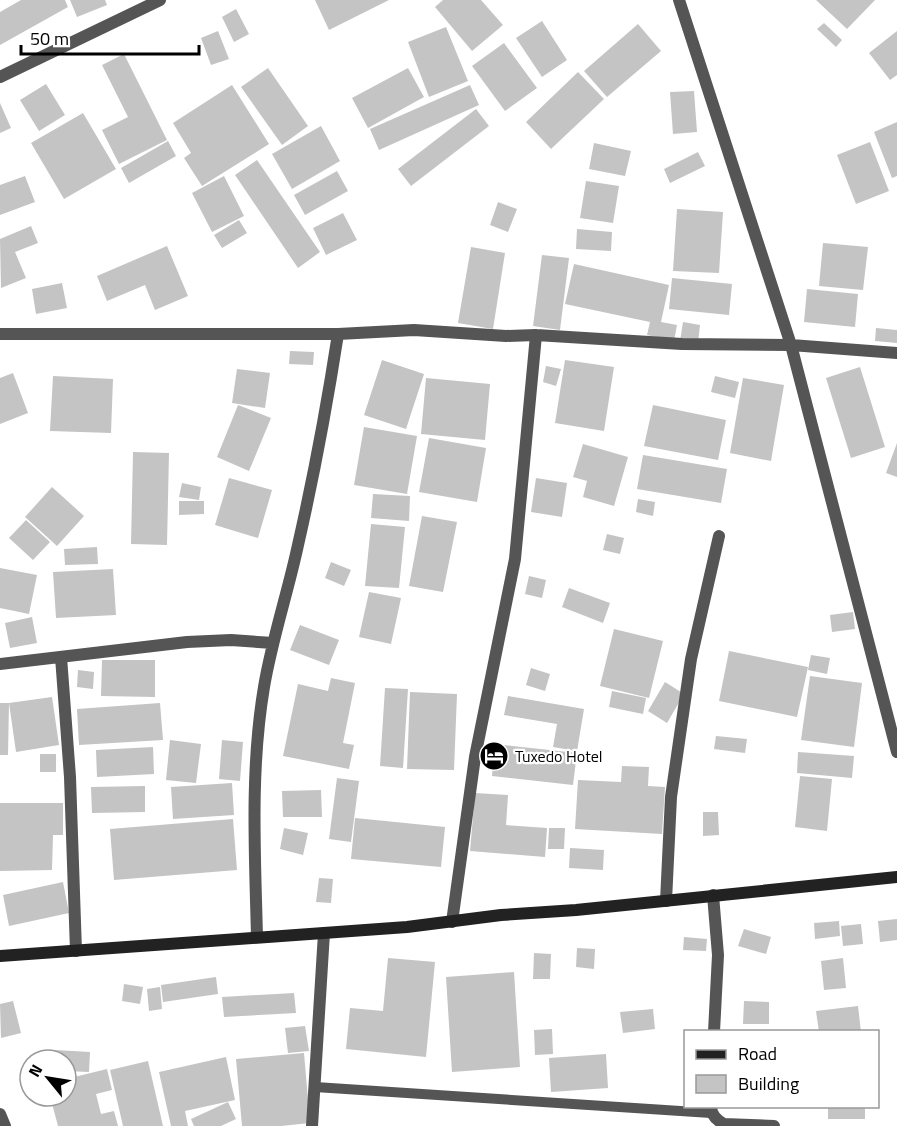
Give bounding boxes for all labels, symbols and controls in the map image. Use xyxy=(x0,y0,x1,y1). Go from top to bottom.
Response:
scale bar xyxy=(21,18,200,56)
text: 50 m xyxy=(30,25,69,52)
hotel icon: Tuxedo Hotel xyxy=(478,740,510,772)
place label: Tuxedo Hotel xyxy=(515,744,603,768)
legend xyxy=(684,1030,879,1108)
text: Road xyxy=(738,1040,777,1067)
north arrow xyxy=(18,1048,78,1108)
text: N xyxy=(22,1060,48,1081)
text: Building xyxy=(738,1070,799,1097)

